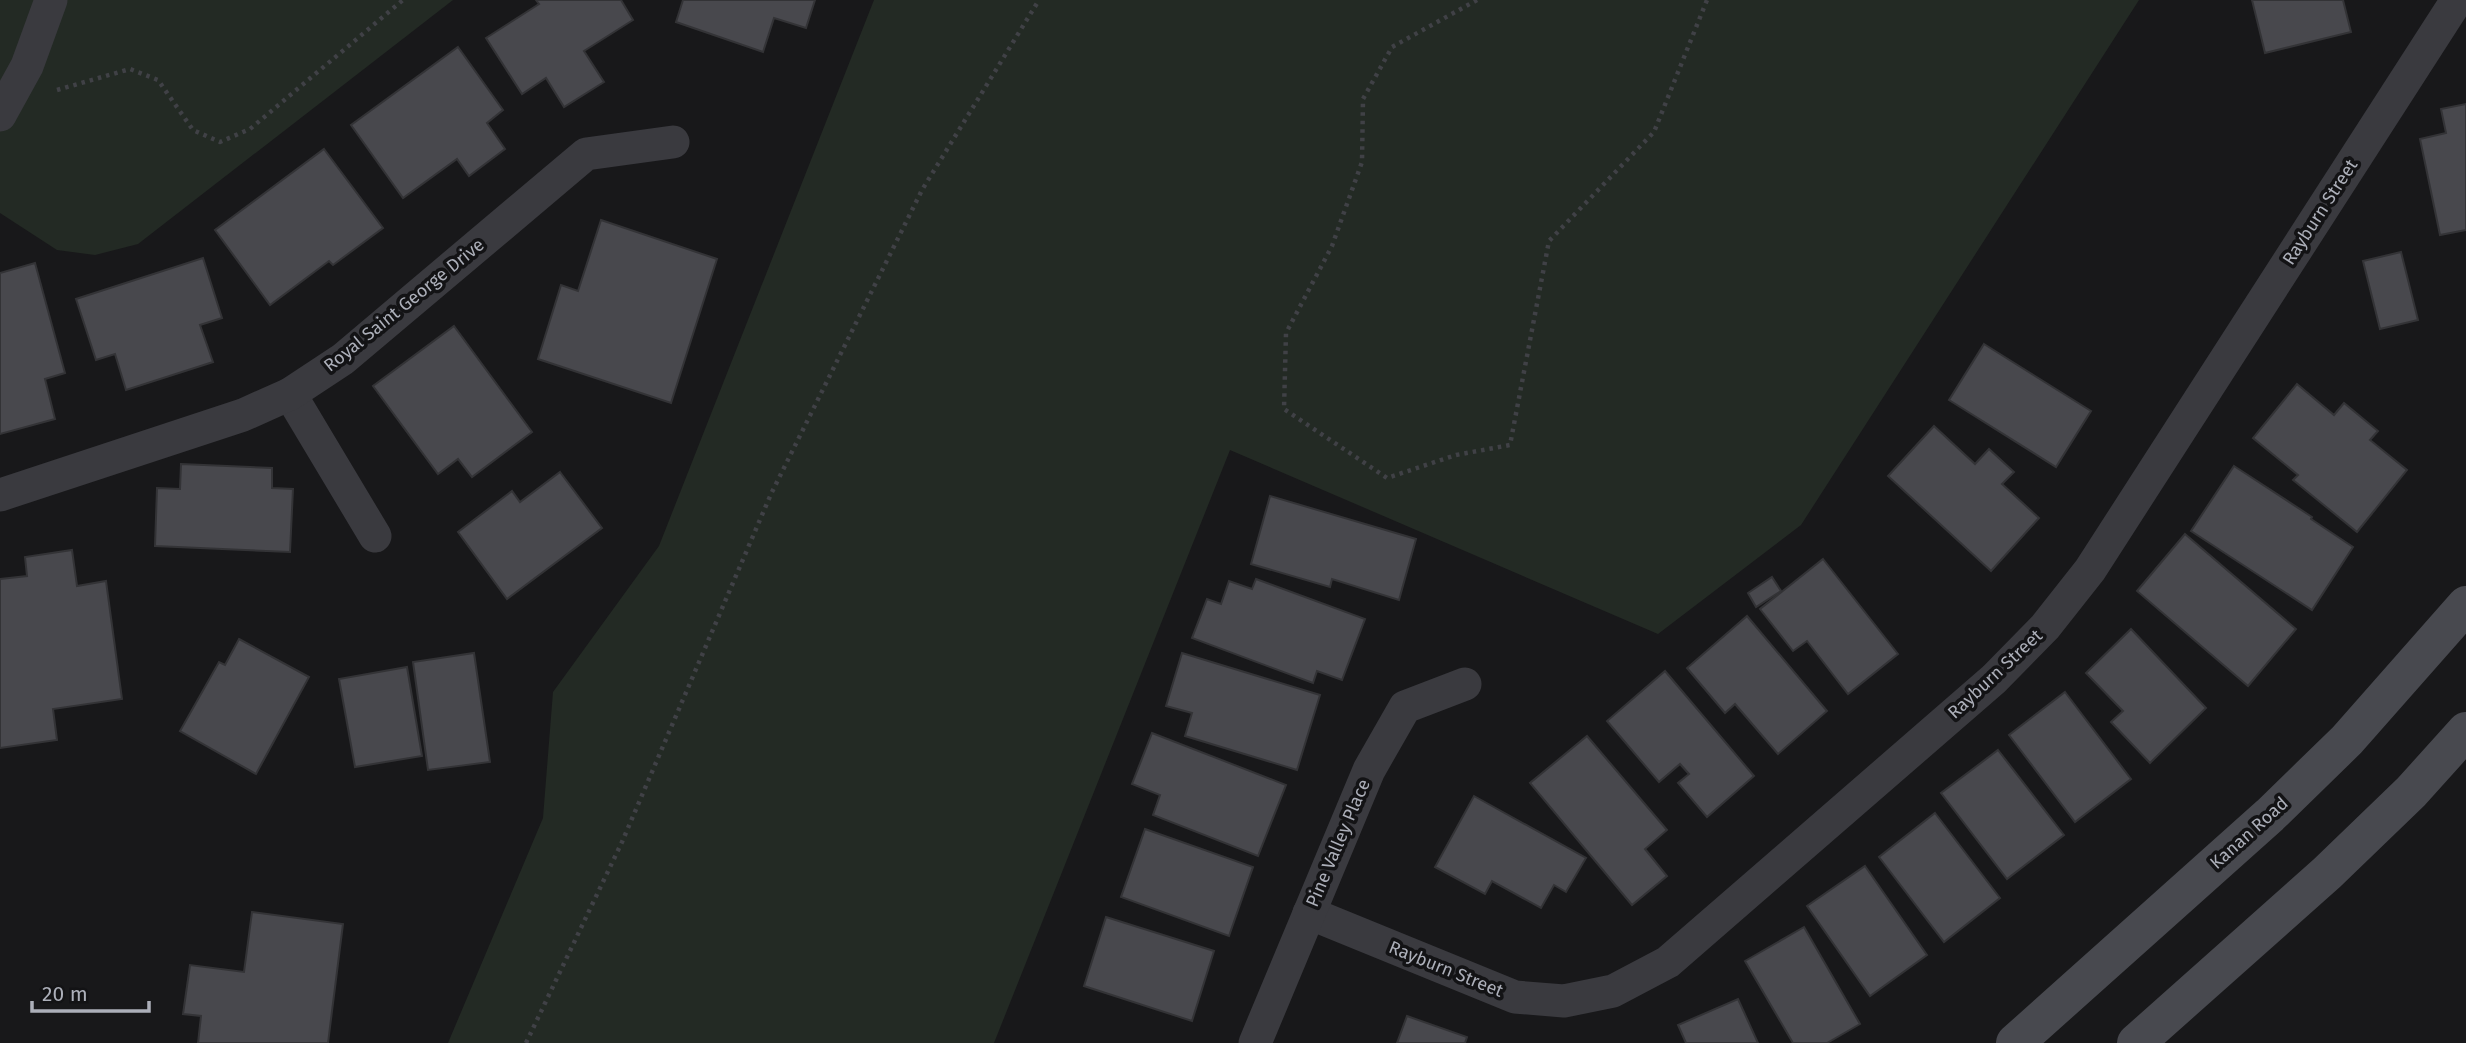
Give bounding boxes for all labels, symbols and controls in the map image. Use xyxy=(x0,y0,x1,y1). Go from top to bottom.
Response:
street label: Rayburn Street xyxy=(2278,155,2363,269)
street label: Royal Saint George Drive xyxy=(319,234,489,376)
street label: Rayburn Street xyxy=(1943,624,2047,723)
street label: Pine Valley Place xyxy=(1301,776,1375,910)
street label: Kanan Road xyxy=(2205,792,2293,874)
street label: Rayburn Street xyxy=(1386,936,1507,1002)
scale bar xyxy=(32,970,149,1014)
text: 20 m xyxy=(42,981,88,1007)

